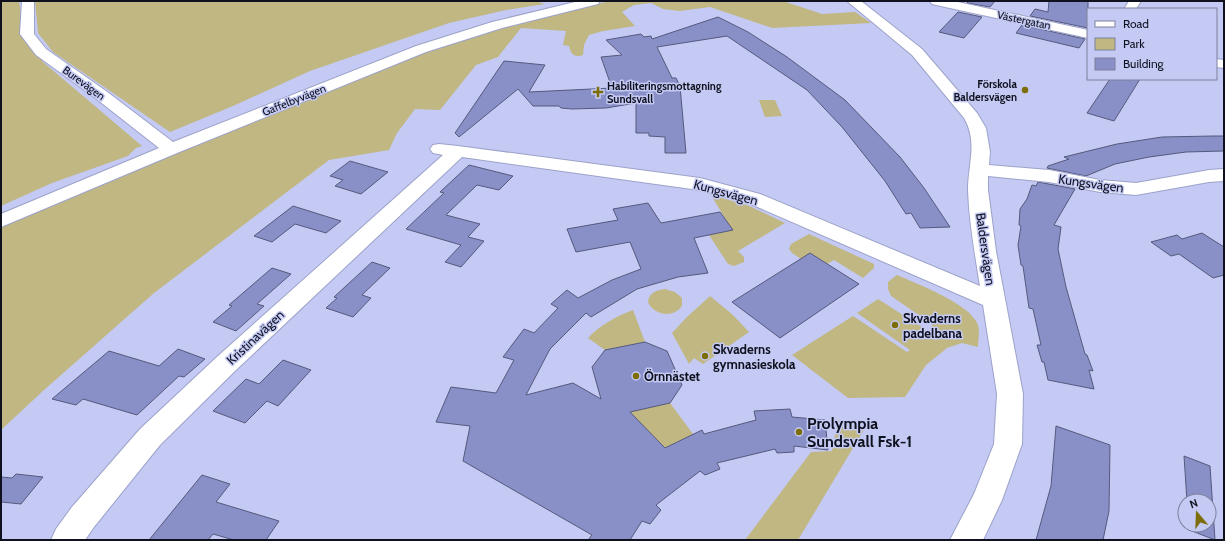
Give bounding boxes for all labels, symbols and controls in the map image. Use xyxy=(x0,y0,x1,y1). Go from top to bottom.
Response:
street label: Västergatan xyxy=(996,7,1052,33)
legend xyxy=(1087,8,1217,80)
text: Road xyxy=(1123,16,1149,31)
text: Park xyxy=(1123,36,1145,51)
text: Building xyxy=(1123,56,1165,71)
street label: Burevägen xyxy=(60,63,108,103)
place label: Förskola Baldersvägen xyxy=(953,77,1018,104)
place label: Habiliteringsmottagning Sundsvall xyxy=(607,79,722,106)
street label: Gaffelbyvägen xyxy=(260,81,328,119)
marker: Förskola Baldersvägen xyxy=(1020,85,1030,95)
marker: Habiliteringsmottagning Sundsvall xyxy=(592,86,604,98)
street label: Kungsvägen xyxy=(1057,170,1125,196)
street label: Kungsvägen xyxy=(692,176,760,208)
street label: Baldersvägen xyxy=(973,212,999,286)
street label: Kristinavägen xyxy=(223,306,287,368)
place label: Skvaderns padelbana xyxy=(903,310,963,341)
marker: Skvaderns padelbana xyxy=(890,320,900,330)
place label: Skvaderns gymnasieskola xyxy=(713,341,796,372)
marker: Skvaderns gymnasieskola xyxy=(700,351,710,361)
place label: Örnnästet xyxy=(644,368,701,384)
marker: Örnnästet xyxy=(631,371,641,381)
place label: Prolympia Sundsvall Fsk-1 xyxy=(807,414,912,451)
marker: Prolympia Sundsvall Fsk-1 xyxy=(794,427,804,437)
north arrow xyxy=(1177,493,1217,533)
text: N xyxy=(1188,496,1200,511)

